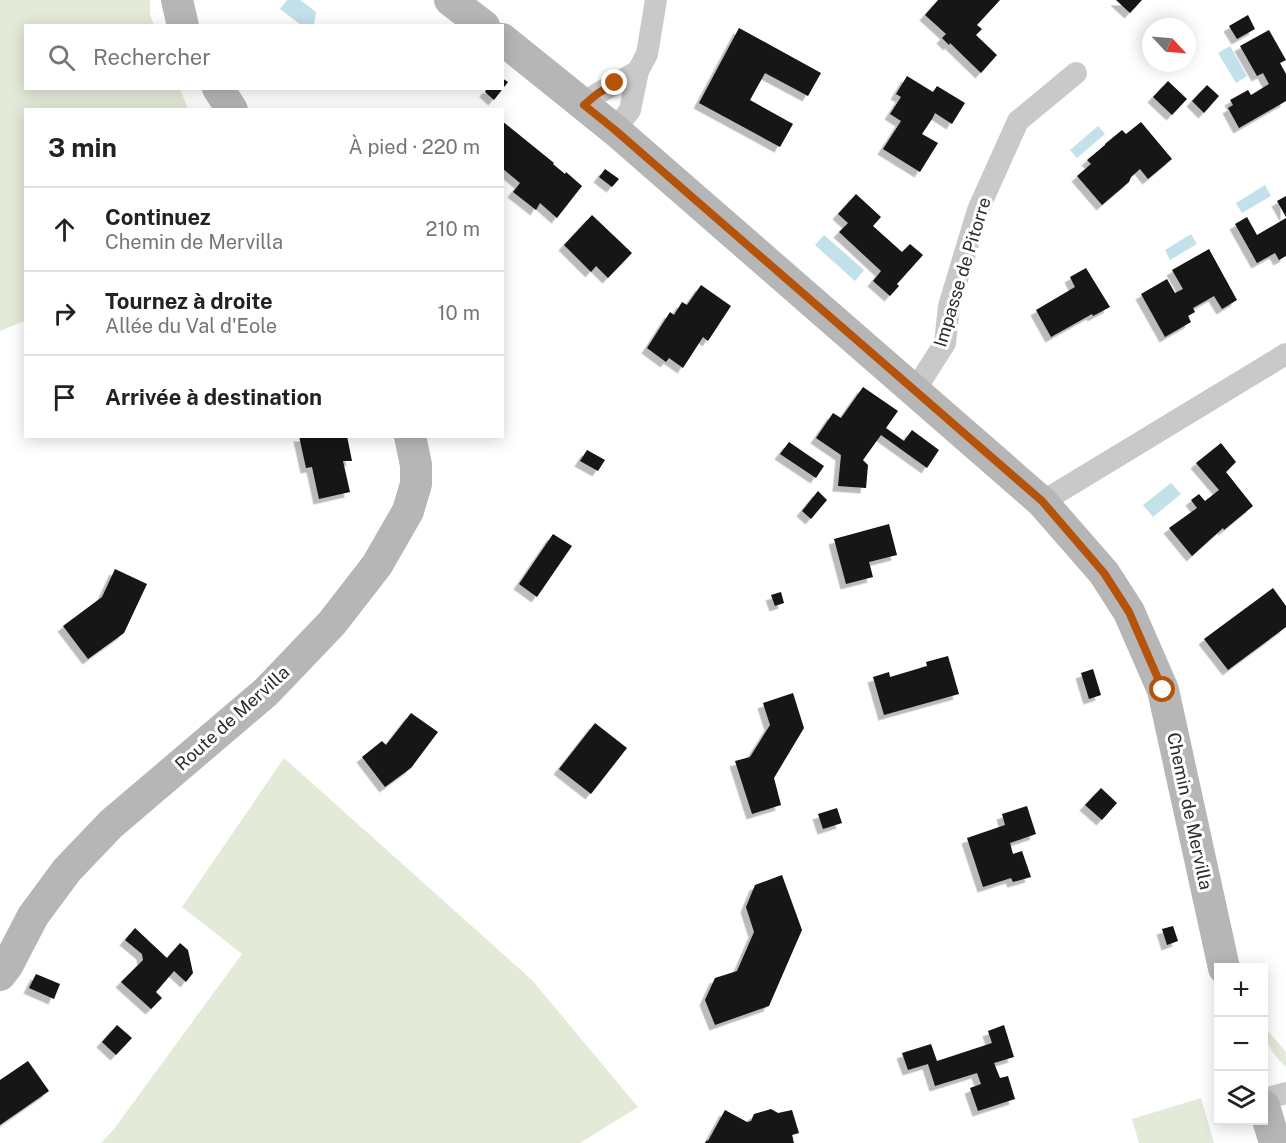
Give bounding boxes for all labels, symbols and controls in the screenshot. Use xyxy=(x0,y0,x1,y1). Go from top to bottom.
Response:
north arrow xyxy=(1142,18,1196,72)
search box xyxy=(24,24,504,90)
icon: search xyxy=(45,41,78,74)
text: Rechercher xyxy=(93,44,211,70)
route end xyxy=(601,69,627,95)
text: 3 min xyxy=(48,132,117,163)
text: À pied · 220 m xyxy=(348,135,480,159)
street label: Impasse de Pitorre xyxy=(929,194,995,350)
text: Continuez xyxy=(105,204,211,230)
icon: ahead xyxy=(48,213,81,246)
text: 210 m xyxy=(426,217,480,241)
text: Chemin de Mervilla xyxy=(105,230,283,254)
text: Tournez à droite xyxy=(105,288,273,314)
icon: right xyxy=(48,297,81,330)
text: 10 m xyxy=(437,301,480,325)
text: Allée du Val d'Eole xyxy=(105,314,277,338)
icon: arrive xyxy=(48,381,81,414)
text: Arrivée à destination xyxy=(105,384,322,410)
street label: Route de Mervilla xyxy=(171,661,293,775)
route start xyxy=(1149,676,1175,702)
street label: Chemin de Mervilla xyxy=(1163,730,1217,892)
map controls xyxy=(1214,963,1268,1125)
button: + xyxy=(1214,963,1268,1017)
button: − xyxy=(1214,1017,1268,1071)
button: layers xyxy=(1214,1071,1268,1125)

